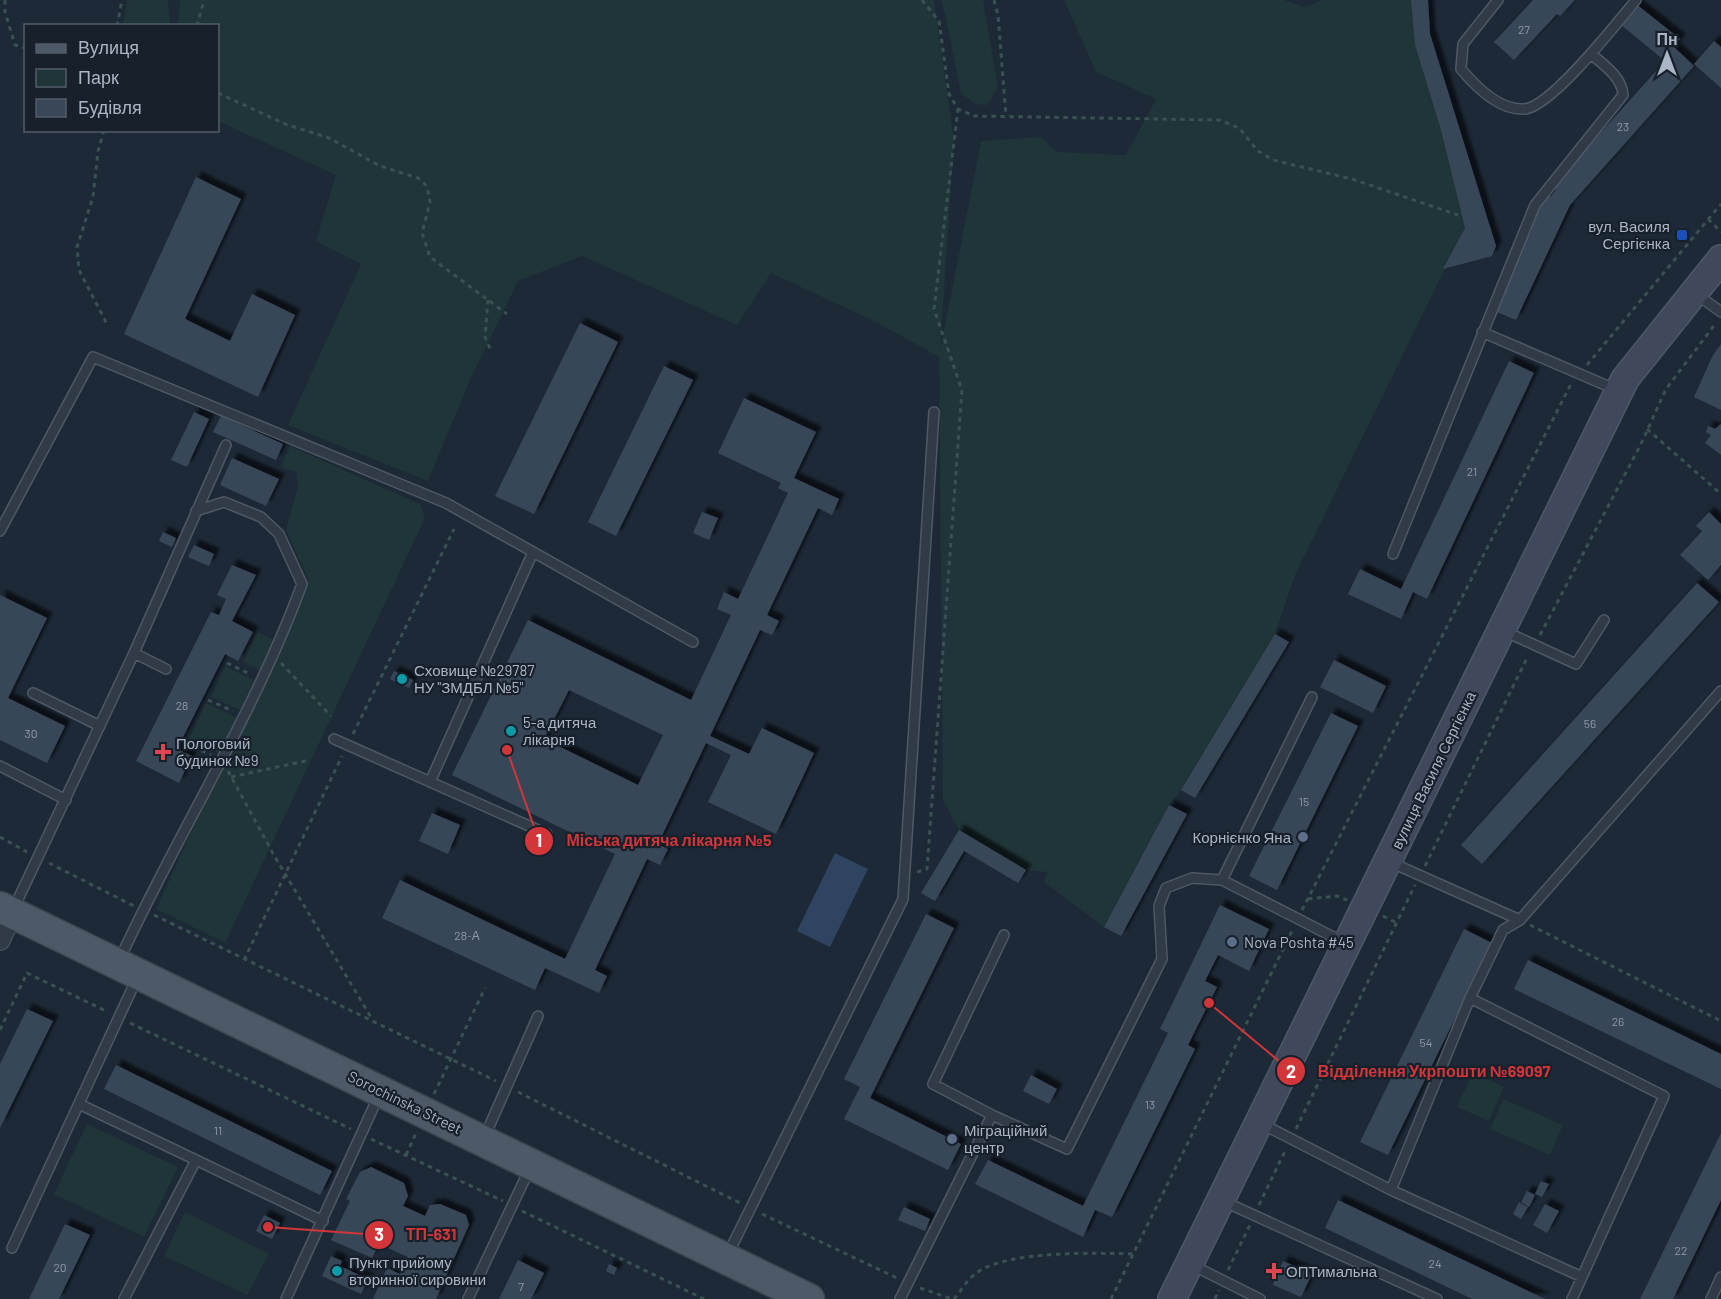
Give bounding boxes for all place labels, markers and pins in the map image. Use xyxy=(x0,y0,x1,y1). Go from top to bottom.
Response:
place label: вул. Василя Сергієнка xyxy=(1588,217,1671,252)
marker: вул. Василя Сергієнка xyxy=(1675,228,1689,242)
place label: Сховище №29787 НУ "ЗМДБЛ №5" xyxy=(414,661,534,696)
marker: Сховище №29787 НУ "ЗМДБЛ №5" xyxy=(395,672,409,686)
place label: 5-а дитяча лікарня xyxy=(523,713,597,748)
marker: 5-а дитяча лікарня xyxy=(504,724,518,738)
place label: Пологовий будинок №9 xyxy=(176,734,259,769)
marker: Пологовий будинок №9 xyxy=(154,743,172,761)
callout: Міська дитяча лікарня №5 xyxy=(524,824,783,858)
place label: Корнієнко Яна xyxy=(1192,828,1292,846)
marker: Корнієнко Яна xyxy=(1296,830,1310,844)
place label: Nova Poshta #45 xyxy=(1244,933,1354,951)
marker: Nova Poshta #45 xyxy=(1225,935,1239,949)
callout: Відділення Укрпошти №69097 xyxy=(1276,1054,1563,1088)
place label: Міграційний центр xyxy=(964,1121,1047,1156)
marker: Міграційний центр xyxy=(945,1132,959,1146)
callout: ТП-631 xyxy=(364,1218,469,1252)
place label: Пункт прийому вторинної сировини xyxy=(349,1253,486,1288)
place label: ОПТимальна xyxy=(1286,1262,1378,1280)
marker: Пункт прийому вторинної сировини xyxy=(330,1264,344,1278)
marker: ОПТимальна xyxy=(1267,1264,1281,1278)

